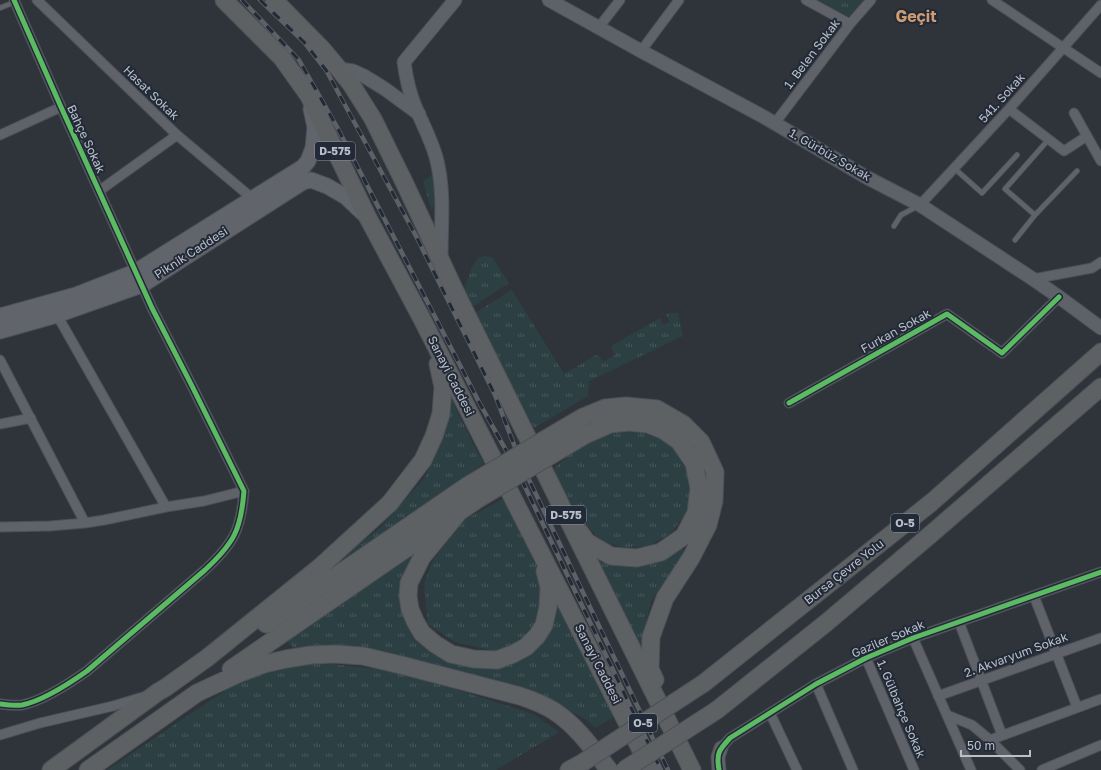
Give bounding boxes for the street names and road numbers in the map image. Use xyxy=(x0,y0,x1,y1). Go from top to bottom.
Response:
street label: 1. Belen Sokak xyxy=(780,16,843,92)
street label: Hasat Sokak xyxy=(120,62,183,123)
street label: 541. Sokak xyxy=(975,70,1028,126)
street label: Bahçe Sokak xyxy=(64,102,109,176)
street label: 1. Gürbüz Sokak xyxy=(787,125,874,184)
road number: D-575 xyxy=(315,142,355,160)
street label: Piknik Caddesi xyxy=(151,223,230,282)
street label: Furkan Sokak xyxy=(858,305,934,356)
street label: Sanayi Caddesi xyxy=(425,333,478,418)
road number: D-575 xyxy=(546,506,586,524)
road number: O-5 xyxy=(891,514,919,532)
street label: Bursa Çevre Yolu xyxy=(801,536,887,607)
street label: Gaziler Sokak xyxy=(849,616,927,661)
street label: Sanayi Caddesi xyxy=(572,621,625,706)
street label: 2. Akvaryum Sokak xyxy=(962,629,1070,680)
street label: 1. Gülbahçe Sokak xyxy=(874,657,929,760)
road number: O-5 xyxy=(629,714,657,732)

